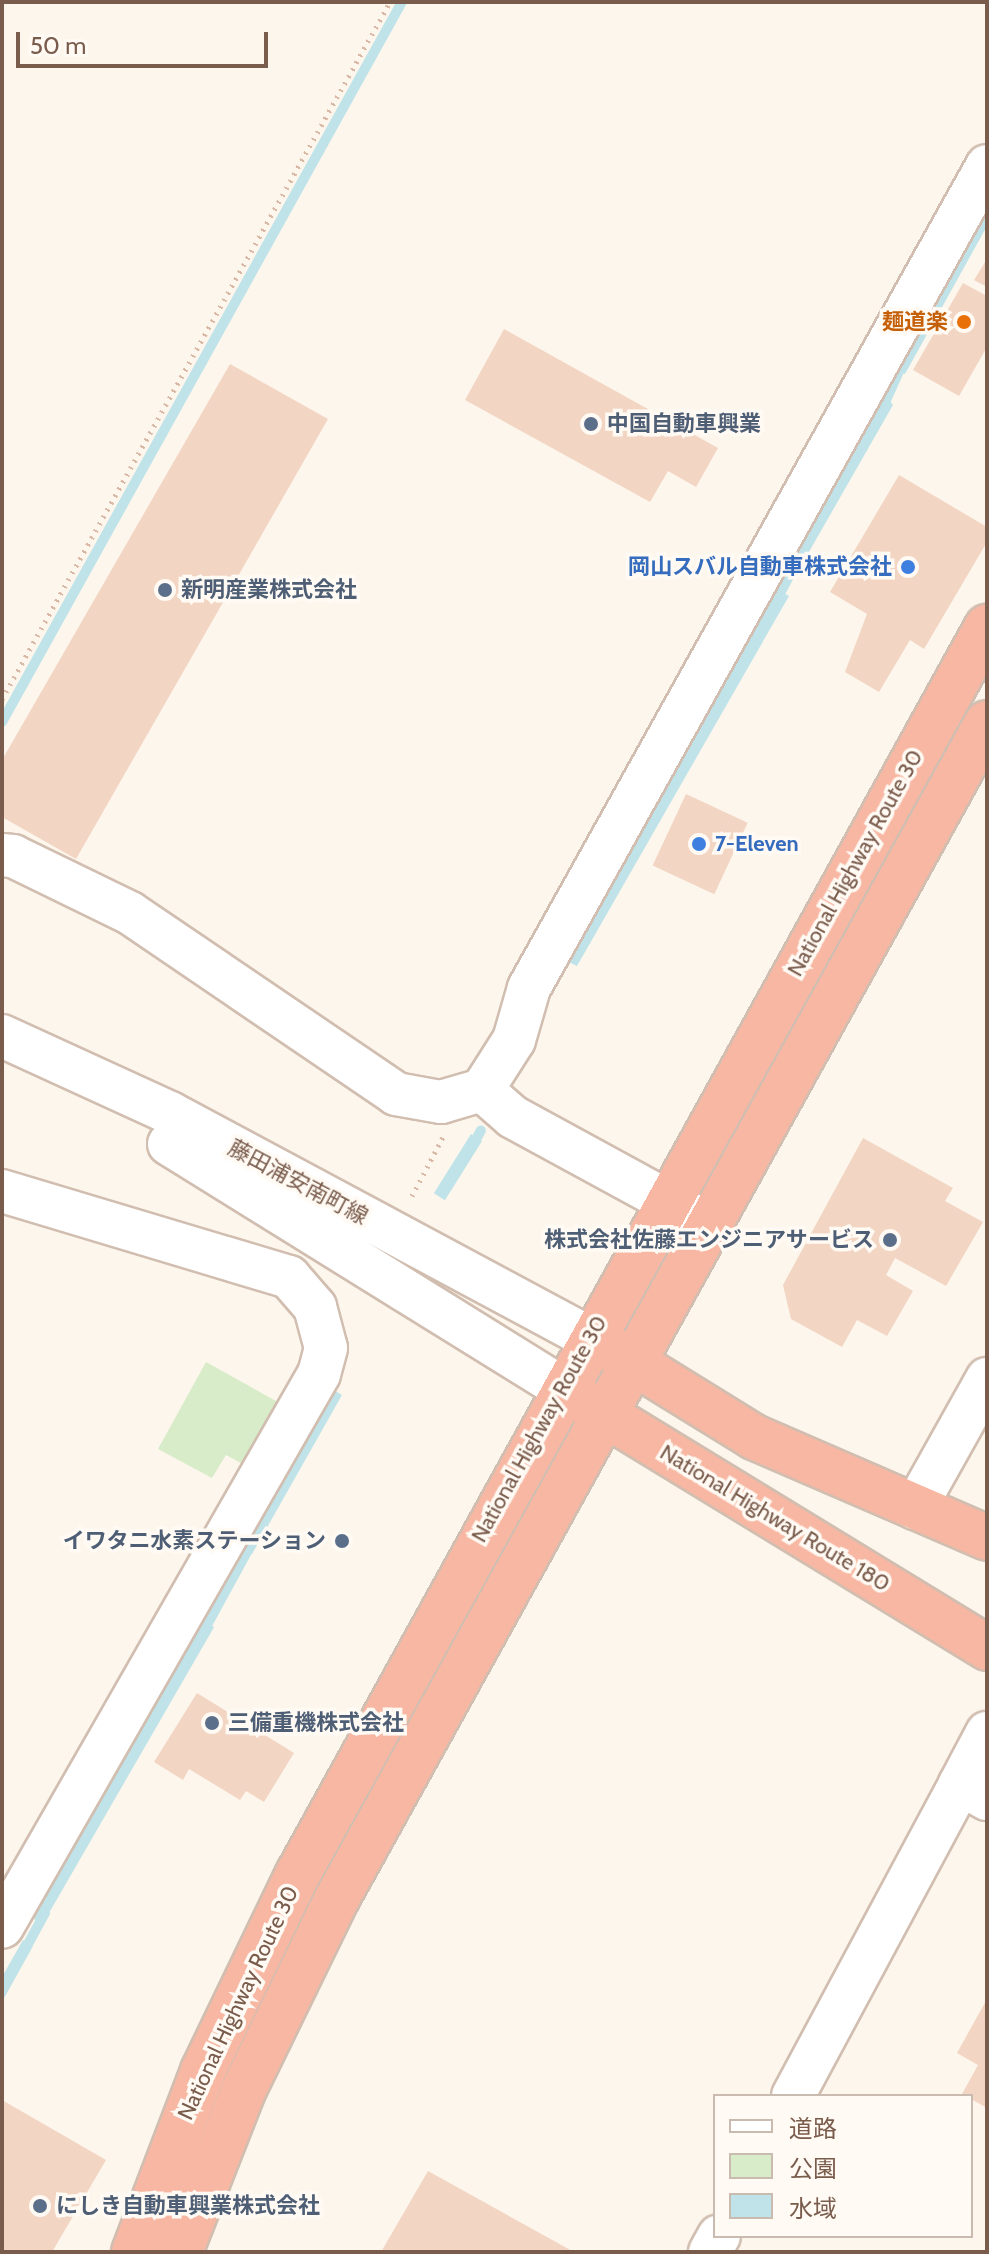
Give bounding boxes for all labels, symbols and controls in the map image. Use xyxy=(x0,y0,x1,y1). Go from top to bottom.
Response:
scale bar xyxy=(20,16,272,66)
text: 50 m xyxy=(30,31,86,60)
place label: 麺道楽 xyxy=(882,309,948,335)
marker: 麺道楽 xyxy=(955,313,973,331)
place label: 中国自動車興業 xyxy=(607,411,761,437)
marker: 中国自動車興業 xyxy=(582,415,600,433)
place label: 岡山スバル自動車株式会社 xyxy=(628,554,892,580)
marker: 岡山スバル自動車株式会社 xyxy=(899,558,917,576)
place label: 新明産業株式会社 xyxy=(181,577,357,603)
marker: 新明産業株式会社 xyxy=(156,581,174,599)
street label: National Highway Route 30 xyxy=(782,745,928,981)
place label: 7-Eleven xyxy=(715,831,799,857)
marker: 7-Eleven xyxy=(690,835,708,853)
street label: 藤田浦安南町線 xyxy=(224,1134,372,1230)
place label: 株式会社佐藤エンジニアサービス xyxy=(544,1227,874,1253)
marker: 株式会社佐藤エンジニアサービス xyxy=(881,1231,899,1249)
street label: National Highway Route 30 xyxy=(466,1311,612,1547)
street label: National Highway Route 180 xyxy=(655,1439,895,1597)
place label: イワタニ水素ステーション xyxy=(62,1528,326,1554)
marker: イワタニ水素ステーション xyxy=(333,1532,351,1550)
place label: 三備重機株式会社 xyxy=(228,1710,404,1736)
marker: 三備重機株式会社 xyxy=(203,1714,221,1732)
street label: National Highway Route 30 xyxy=(172,1882,304,2124)
legend xyxy=(713,2094,973,2238)
text: 道路 xyxy=(789,2114,837,2143)
text: 公園 xyxy=(789,2154,837,2183)
place label: にしき自動車興業株式会社 xyxy=(56,2193,320,2219)
text: 水域 xyxy=(789,2194,837,2223)
marker: にしき自動車興業株式会社 xyxy=(31,2197,49,2215)

